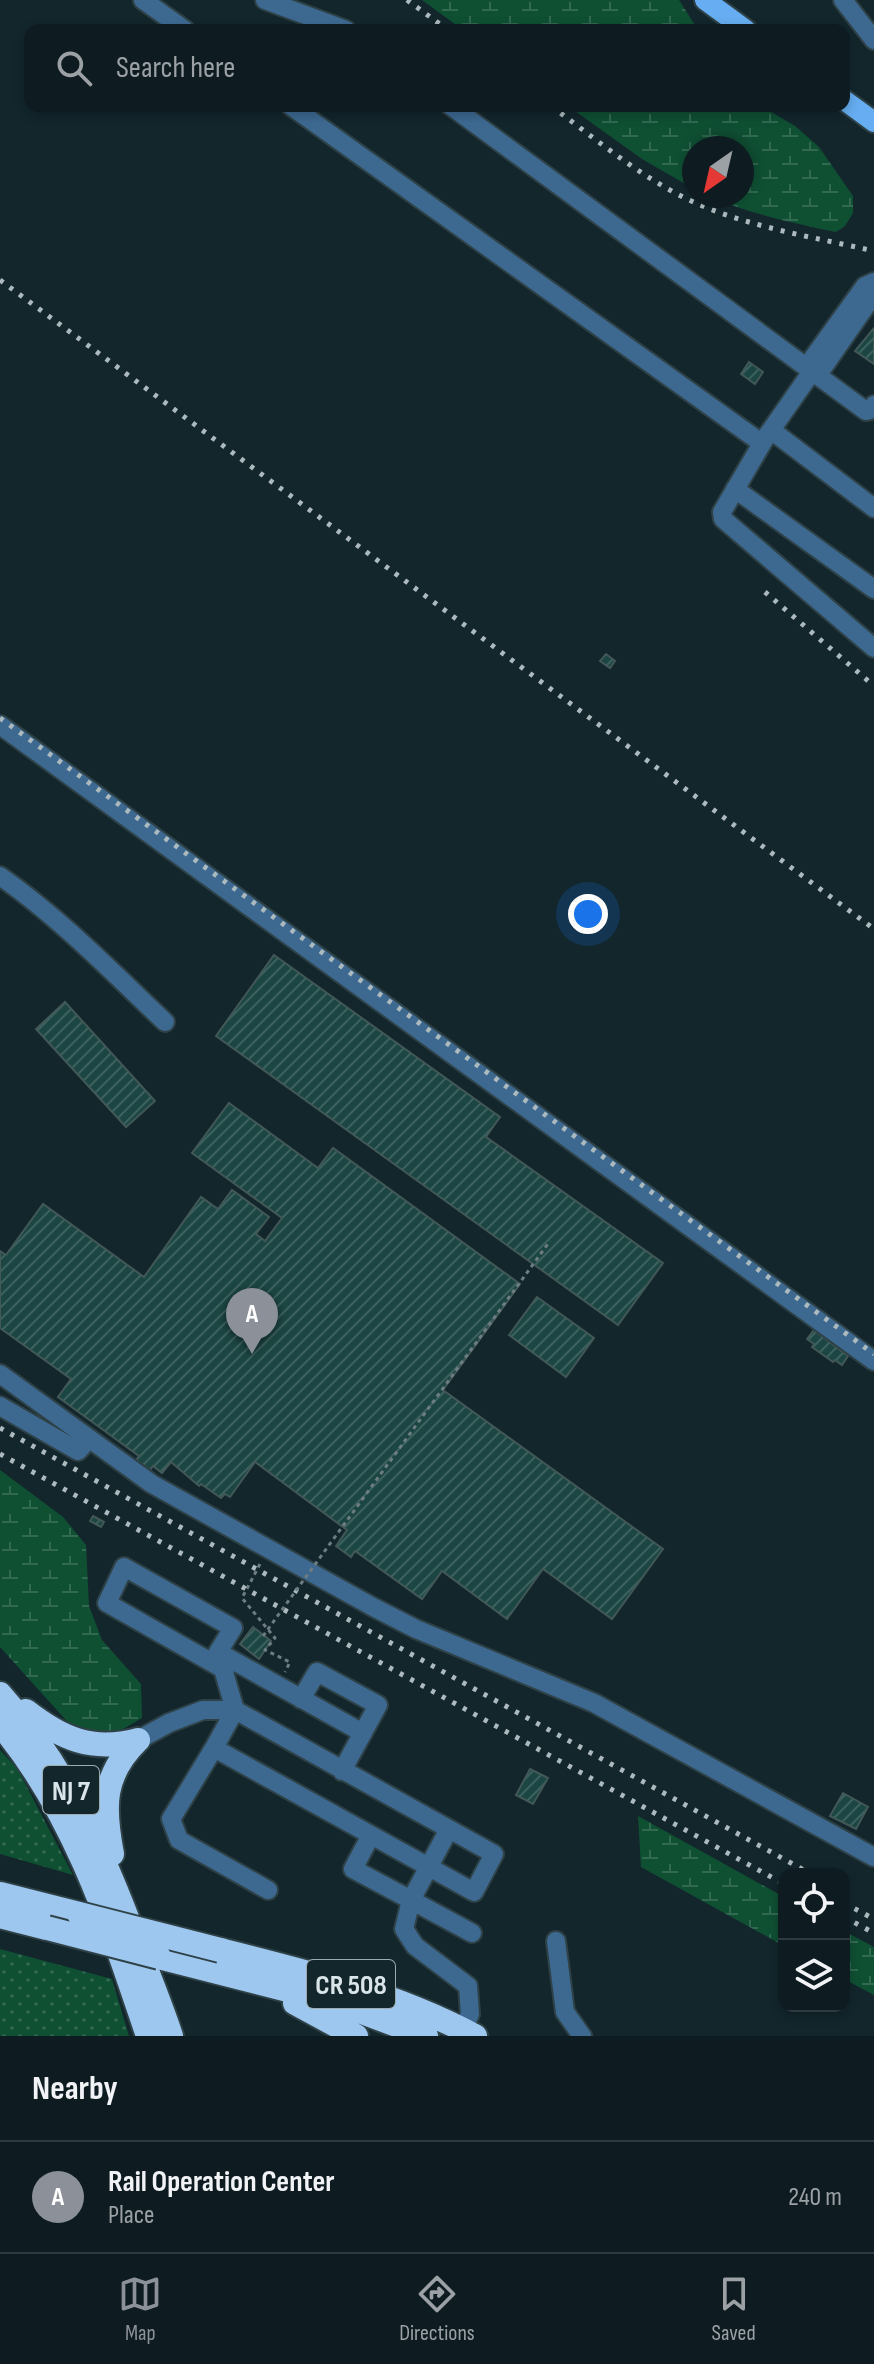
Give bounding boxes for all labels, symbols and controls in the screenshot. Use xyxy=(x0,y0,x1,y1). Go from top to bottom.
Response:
search box xyxy=(24,24,850,112)
icon: search xyxy=(52,46,96,90)
text: Search here xyxy=(116,50,235,86)
north arrow xyxy=(682,136,754,208)
your location xyxy=(568,894,608,934)
pin: A xyxy=(226,1288,278,1354)
road number: NJ 7 xyxy=(43,1766,99,1814)
map controls xyxy=(778,1868,850,2012)
button: locate xyxy=(778,1868,850,1940)
button: layers xyxy=(778,1940,850,2012)
road number: CR 508 xyxy=(307,1960,395,2008)
text: Nearby xyxy=(32,2068,118,2109)
text: Rail Operation Center xyxy=(108,2164,335,2200)
text: A xyxy=(52,2182,64,2213)
text: 240 m xyxy=(788,2182,842,2213)
text: Place xyxy=(108,2200,155,2231)
tab: Map xyxy=(118,2272,162,2347)
tab: Directions xyxy=(399,2272,475,2347)
tab: Saved xyxy=(712,2272,756,2347)

